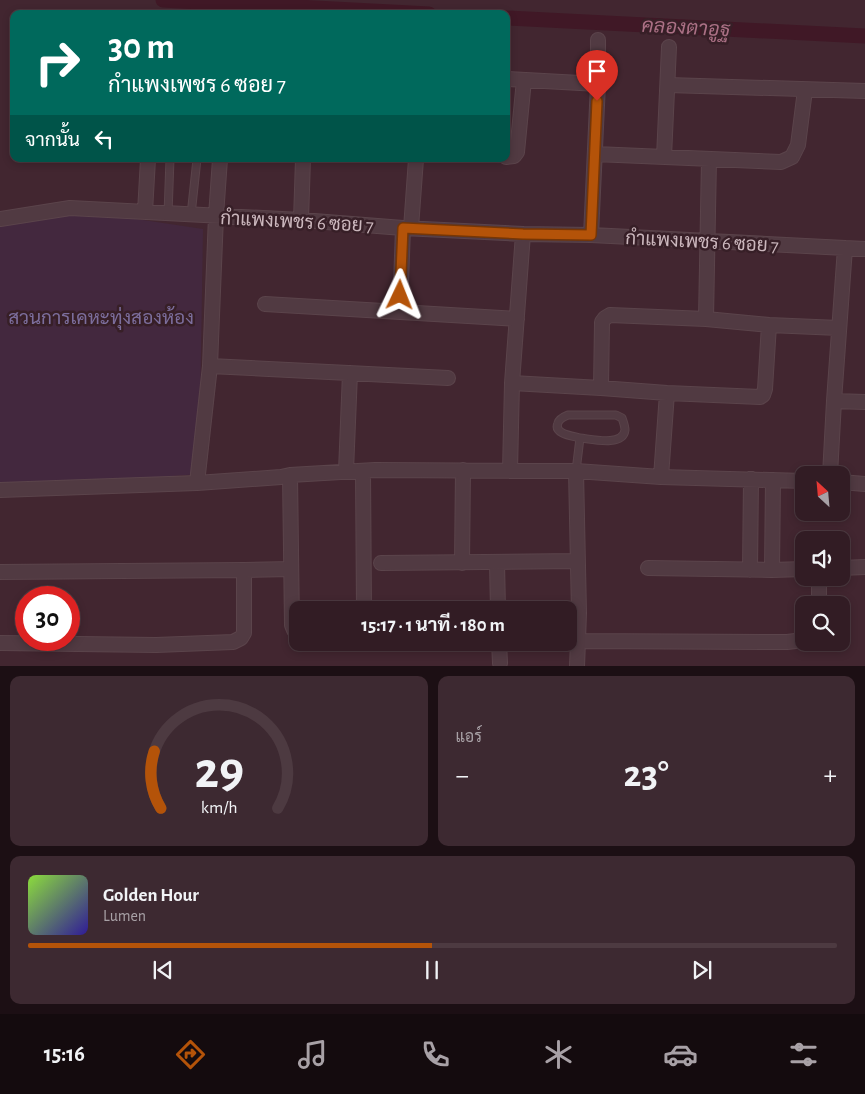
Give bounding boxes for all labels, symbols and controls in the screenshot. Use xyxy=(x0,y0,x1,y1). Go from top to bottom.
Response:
water label: คลองตาอูฐ xyxy=(641,16,731,44)
icon: right xyxy=(25,30,90,95)
text: 30 m xyxy=(108,30,175,65)
pin xyxy=(576,50,618,101)
icon: arrive xyxy=(583,57,611,85)
text: กำแพงเพชร 6 ซอย 7 xyxy=(108,74,286,96)
icon: left xyxy=(90,125,118,153)
text: จากนั้น xyxy=(25,131,80,150)
street label: กำแพงเพชร 6 ซอย 7 xyxy=(220,208,374,236)
street label: กำแพงเพชร 6 ซอย 7 xyxy=(625,228,779,256)
position arrow xyxy=(373,268,425,320)
park label: สวนการเคหะทุ่งสองห้อง xyxy=(8,306,194,330)
north arrow xyxy=(795,466,850,521)
map controls xyxy=(795,466,850,651)
button: sound xyxy=(795,531,850,586)
speed limit sign: 30 xyxy=(15,586,80,651)
button: search xyxy=(795,596,850,651)
text: 15:17 · 1 นาที · 180 m xyxy=(361,616,505,635)
text: แอร์ xyxy=(456,729,482,745)
text: 29 xyxy=(194,745,244,797)
text: 23° xyxy=(624,756,669,794)
text: − xyxy=(456,762,469,790)
text: + xyxy=(824,762,837,790)
text: km/h xyxy=(200,799,237,817)
text: Golden Hour xyxy=(103,886,199,905)
text: Lumen xyxy=(103,908,146,924)
icon: previous xyxy=(149,956,177,984)
icon: pause xyxy=(418,956,446,984)
icon: next xyxy=(688,956,716,984)
icon: directions xyxy=(173,1037,208,1072)
icon: music xyxy=(295,1037,330,1072)
icon: phone xyxy=(418,1037,453,1072)
icon: climate xyxy=(541,1037,576,1072)
icon: car xyxy=(663,1037,698,1072)
icon: filters xyxy=(786,1037,821,1072)
text: 15:16 xyxy=(44,1043,85,1065)

